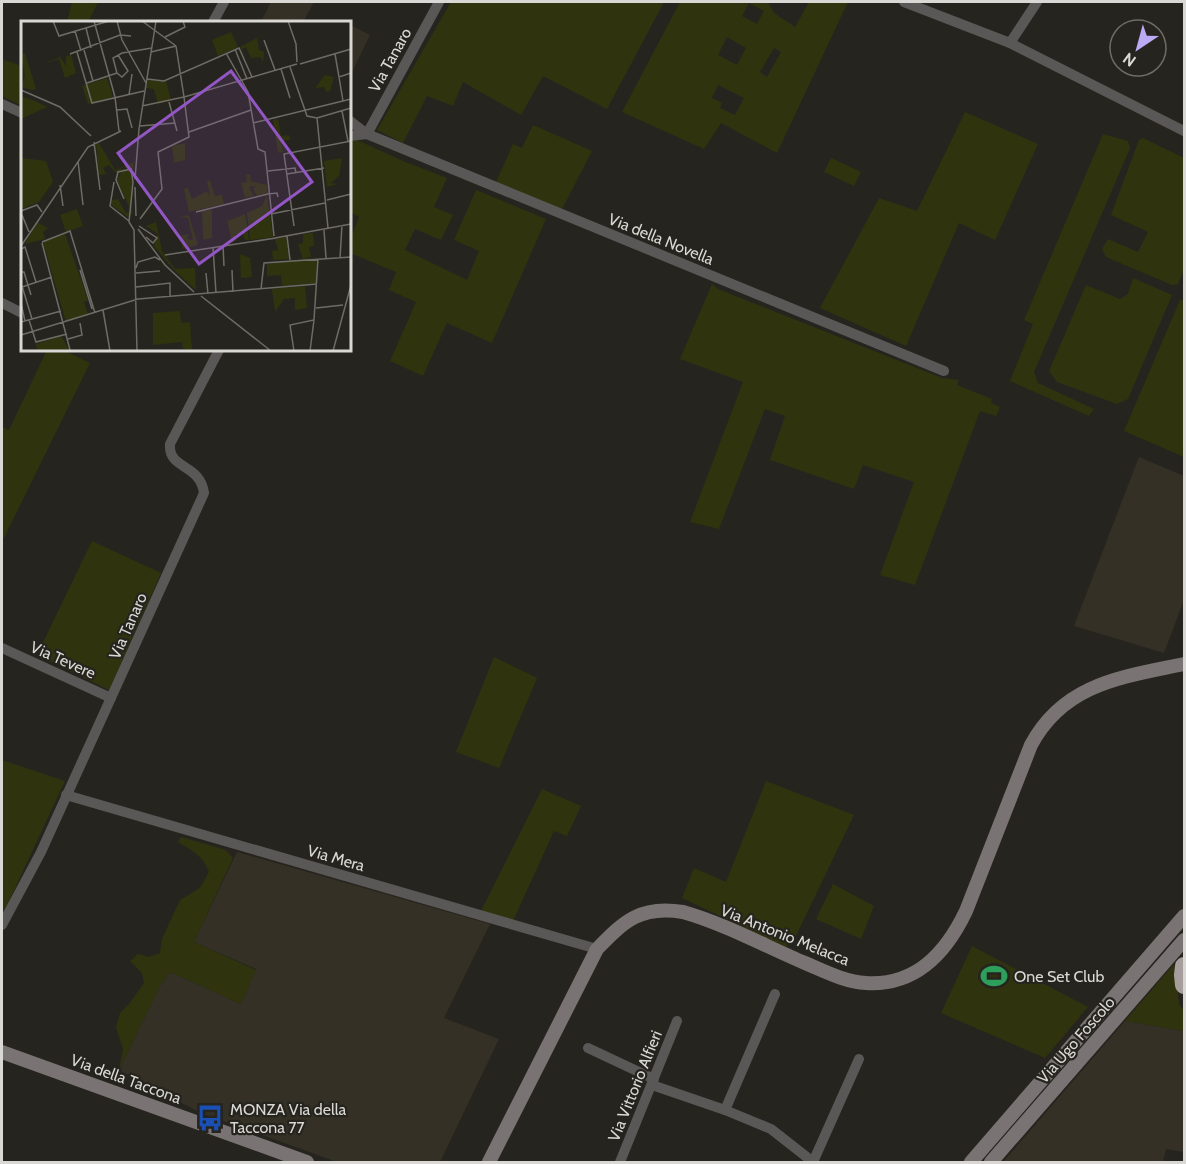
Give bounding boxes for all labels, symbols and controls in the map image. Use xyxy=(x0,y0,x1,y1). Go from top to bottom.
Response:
north arrow xyxy=(1108,18,1168,78)
inset map xyxy=(21,21,351,351)
street label: Via Tanaro xyxy=(365,24,416,95)
text: N xyxy=(1119,49,1140,71)
street label: Via della Novella xyxy=(606,209,717,269)
street label: Via Tanaro xyxy=(105,590,151,662)
street label: Via Tevere xyxy=(27,637,99,683)
street label: Via Mera xyxy=(305,841,367,875)
street label: Via Antonio Melacca xyxy=(718,900,852,970)
sports icon: One Set Club xyxy=(979,961,1009,991)
place label: One Set Club xyxy=(1014,967,1104,986)
street label: Via Ugo Foscolo xyxy=(1033,993,1119,1087)
street label: Via Vittorio Alfieri xyxy=(604,1028,666,1144)
street label: Via della Taccona xyxy=(68,1050,184,1108)
place label: MONZA Via della Taccona 77 xyxy=(230,1100,346,1137)
bus stop icon: MONZA Via della Taccona 77 xyxy=(195,1103,225,1133)

